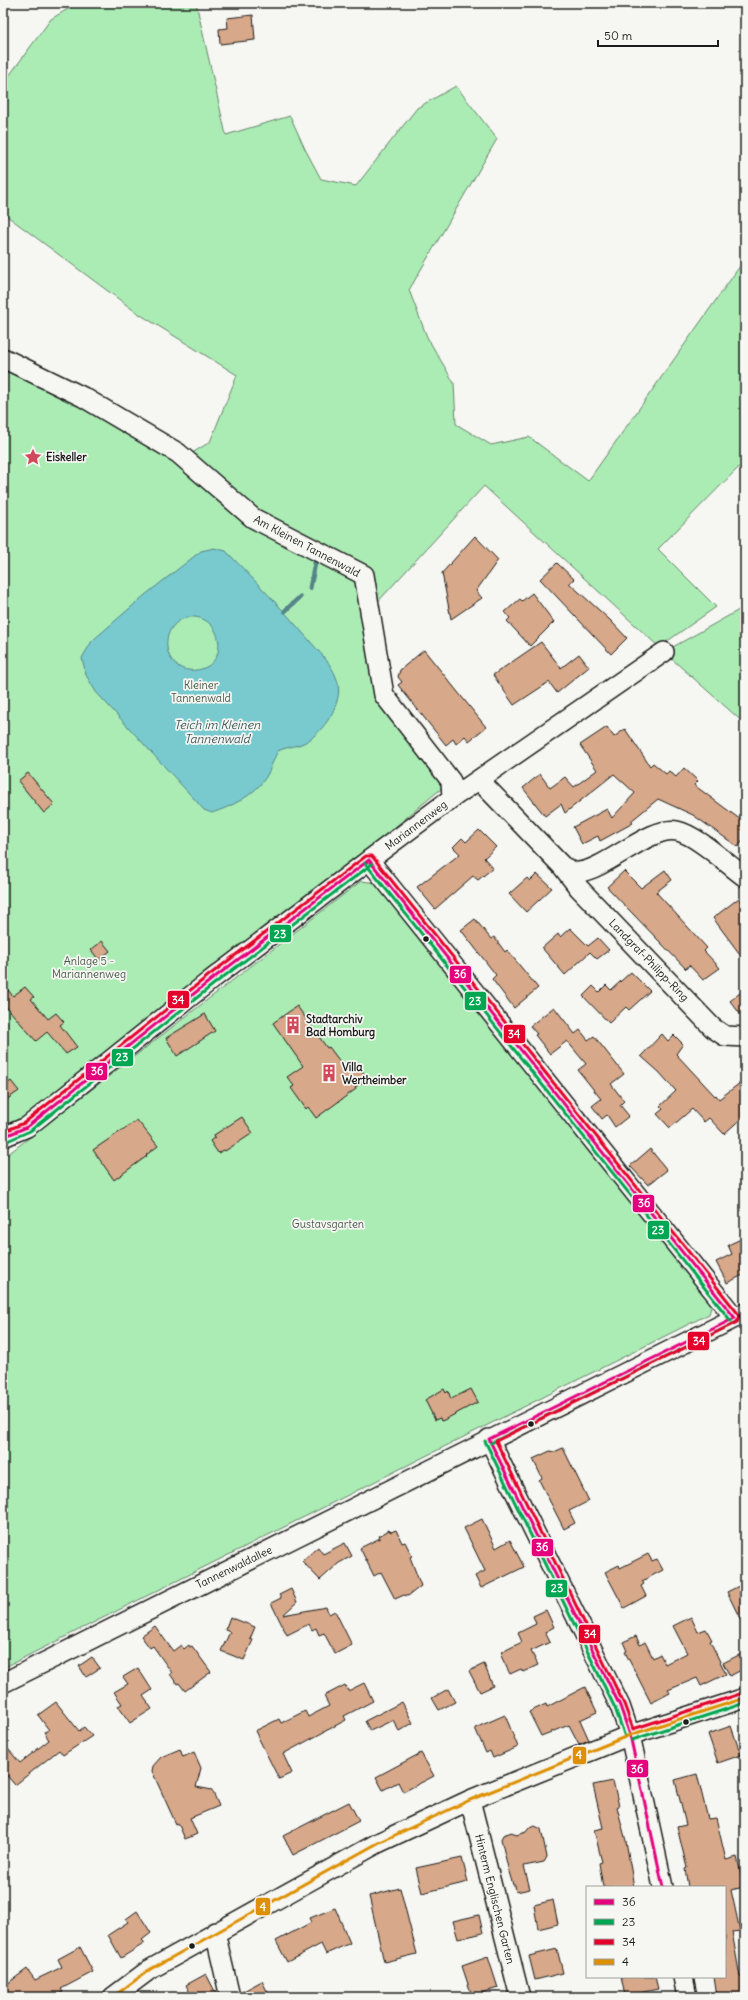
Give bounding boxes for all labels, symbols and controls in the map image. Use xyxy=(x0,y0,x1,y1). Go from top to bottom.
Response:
scale bar xyxy=(598,22,718,48)
text: 50 m xyxy=(604,28,633,43)
place icon: Eiskeller xyxy=(23,447,43,467)
place label: Eiskeller xyxy=(46,450,87,464)
street label: Am Kleinen Tannenwald xyxy=(251,512,363,580)
park label: Kleiner Tannenwald xyxy=(171,678,232,705)
water label: Teich im Kleinen Tannenwald xyxy=(174,717,261,746)
street label: Mariannenweg xyxy=(382,797,450,853)
street label: Landgraf-Philipp-Ring xyxy=(606,916,692,1004)
line badge: 23 xyxy=(269,924,292,943)
text: 23 xyxy=(274,927,286,941)
unlabelled marker xyxy=(421,934,431,944)
park label: Anlage 5 - Mariannenweg xyxy=(52,954,126,981)
line badge: 36 xyxy=(449,965,472,984)
text: 36 xyxy=(454,967,466,981)
line badge: 34 xyxy=(167,990,190,1009)
line badge: 23 xyxy=(464,991,487,1011)
text: 34 xyxy=(172,993,185,1007)
text: 23 xyxy=(469,994,481,1008)
place label: Stadtarchiv Bad Homburg xyxy=(306,1012,375,1040)
building icon: Stadtarchiv Bad Homburg xyxy=(283,1015,303,1035)
line badge: 34 xyxy=(503,1024,526,1044)
text: 34 xyxy=(508,1027,521,1041)
line badge: 23 xyxy=(111,1048,134,1067)
text: 23 xyxy=(116,1050,128,1064)
place label: Villa Wertheimber xyxy=(342,1060,407,1087)
line badge: 36 xyxy=(85,1062,108,1081)
building icon: Villa Wertheimber xyxy=(319,1063,339,1083)
text: 36 xyxy=(91,1064,103,1078)
line badge: 36 xyxy=(632,1194,655,1213)
text: 36 xyxy=(638,1196,650,1210)
park label: Gustavsgarten xyxy=(292,1217,364,1231)
line badge: 23 xyxy=(647,1220,670,1240)
text: 23 xyxy=(652,1223,664,1237)
line badge: 34 xyxy=(687,1331,710,1351)
text: 34 xyxy=(693,1334,706,1348)
unlabelled marker xyxy=(526,1419,536,1429)
line badge: 36 xyxy=(531,1538,554,1557)
text: 36 xyxy=(536,1540,548,1554)
street label: Tannenwaldallee xyxy=(194,1542,275,1592)
line badge: 23 xyxy=(545,1579,568,1598)
text: 23 xyxy=(551,1581,563,1595)
line badge: 34 xyxy=(578,1624,601,1644)
text: 34 xyxy=(584,1627,597,1641)
unlabelled marker xyxy=(681,1717,691,1727)
line badge: 4 xyxy=(572,1746,587,1765)
text: 4 xyxy=(576,1748,583,1762)
line badge: 36 xyxy=(626,1759,649,1778)
text: 36 xyxy=(631,1762,643,1776)
street label: Hinterm Englischen Garten xyxy=(472,1833,518,1965)
legend xyxy=(586,1886,726,1978)
text: 36 xyxy=(622,1894,636,1909)
line badge: 4 xyxy=(255,1897,271,1916)
text: 4 xyxy=(260,1900,267,1914)
text: 23 xyxy=(622,1914,636,1929)
text: 34 xyxy=(622,1934,636,1949)
unlabelled marker xyxy=(187,1941,197,1951)
text: 4 xyxy=(622,1954,629,1969)

